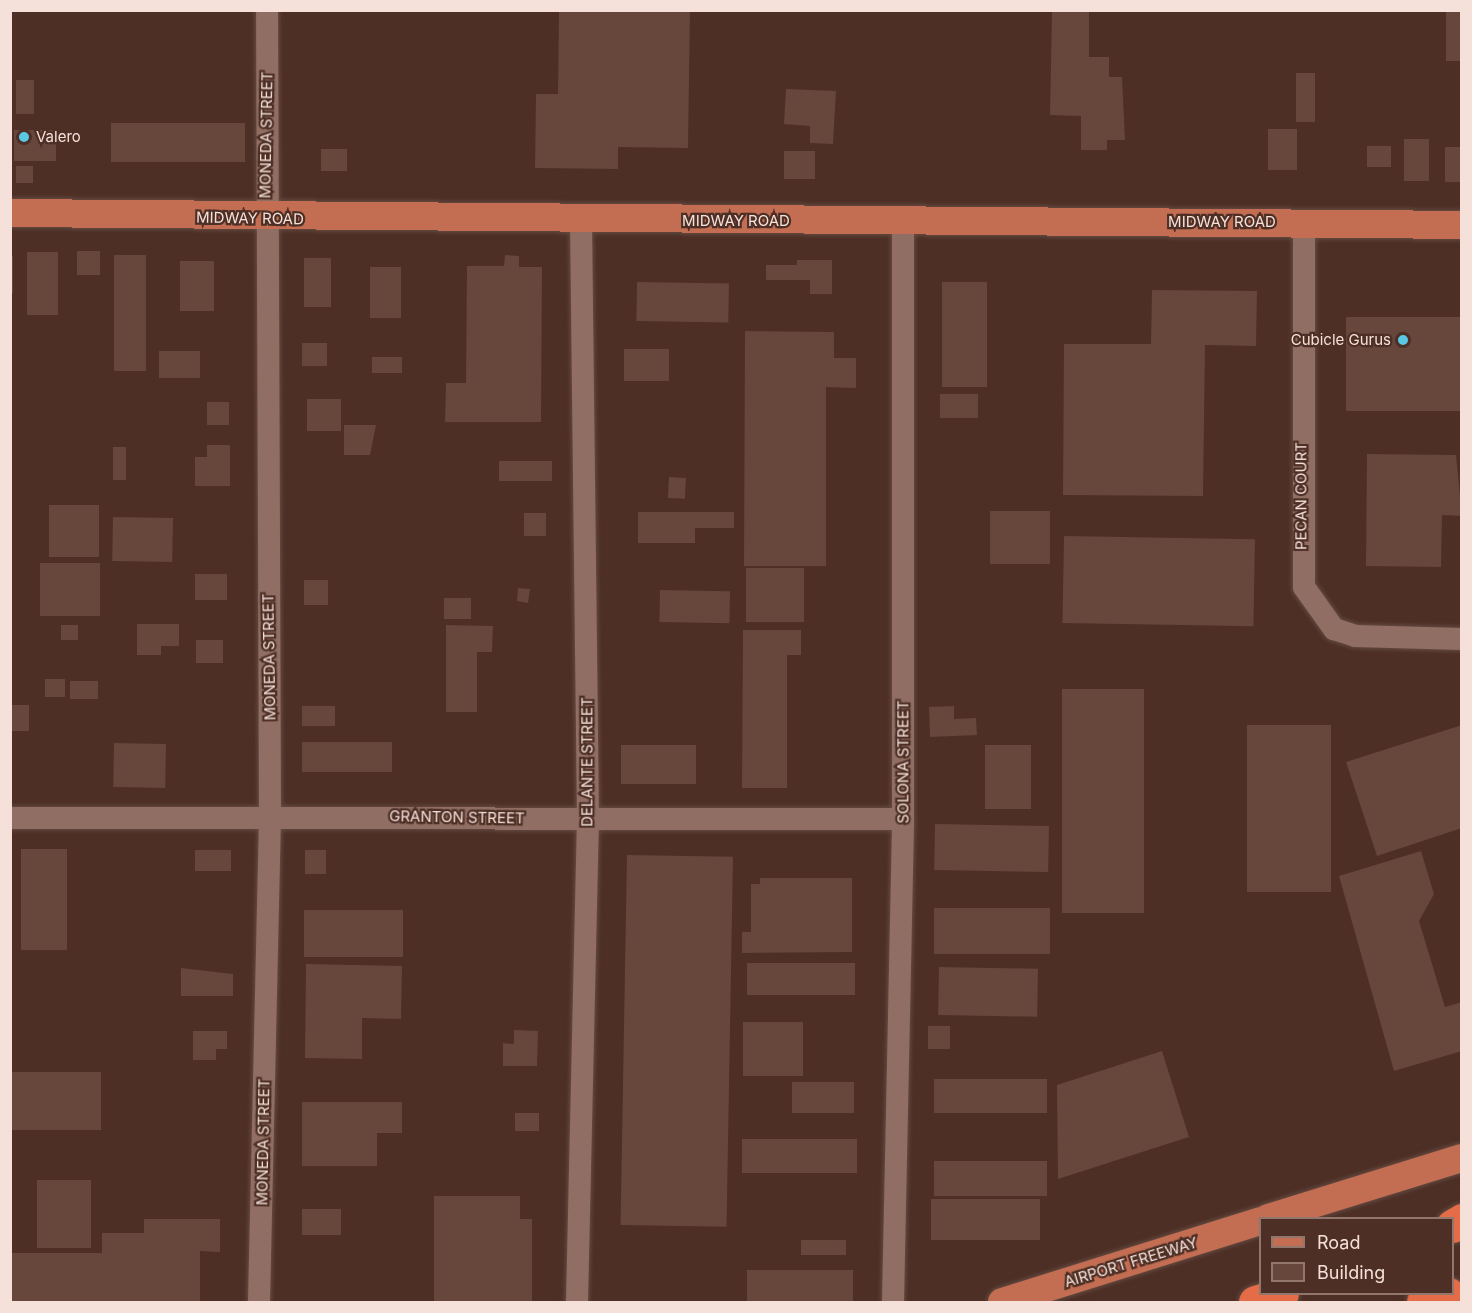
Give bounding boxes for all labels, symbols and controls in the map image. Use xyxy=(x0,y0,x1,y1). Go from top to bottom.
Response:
street label: MONEDA STREET xyxy=(256,71,276,199)
place label: Valero xyxy=(36,128,81,146)
marker: Valero xyxy=(17,130,31,144)
street label: MIDWAY ROAD xyxy=(196,208,304,228)
street label: MIDWAY ROAD xyxy=(682,212,790,230)
street label: MIDWAY ROAD xyxy=(1168,213,1276,231)
place label: Cubicle Gurus xyxy=(1291,331,1391,349)
marker: Cubicle Gurus xyxy=(1396,333,1410,347)
street label: PECAN COURT xyxy=(1292,442,1310,550)
street label: MONEDA STREET xyxy=(259,593,279,721)
street label: DELANTE STREET xyxy=(578,697,596,827)
street label: SOLONA STREET xyxy=(894,700,912,824)
street label: GRANTON STREET xyxy=(389,807,525,827)
street label: MONEDA STREET xyxy=(253,1078,273,1206)
legend xyxy=(1259,1217,1454,1295)
text: Road xyxy=(1317,1232,1360,1253)
street label: AIRPORT FREEWAY xyxy=(1062,1233,1200,1291)
text: Building xyxy=(1317,1262,1385,1283)

